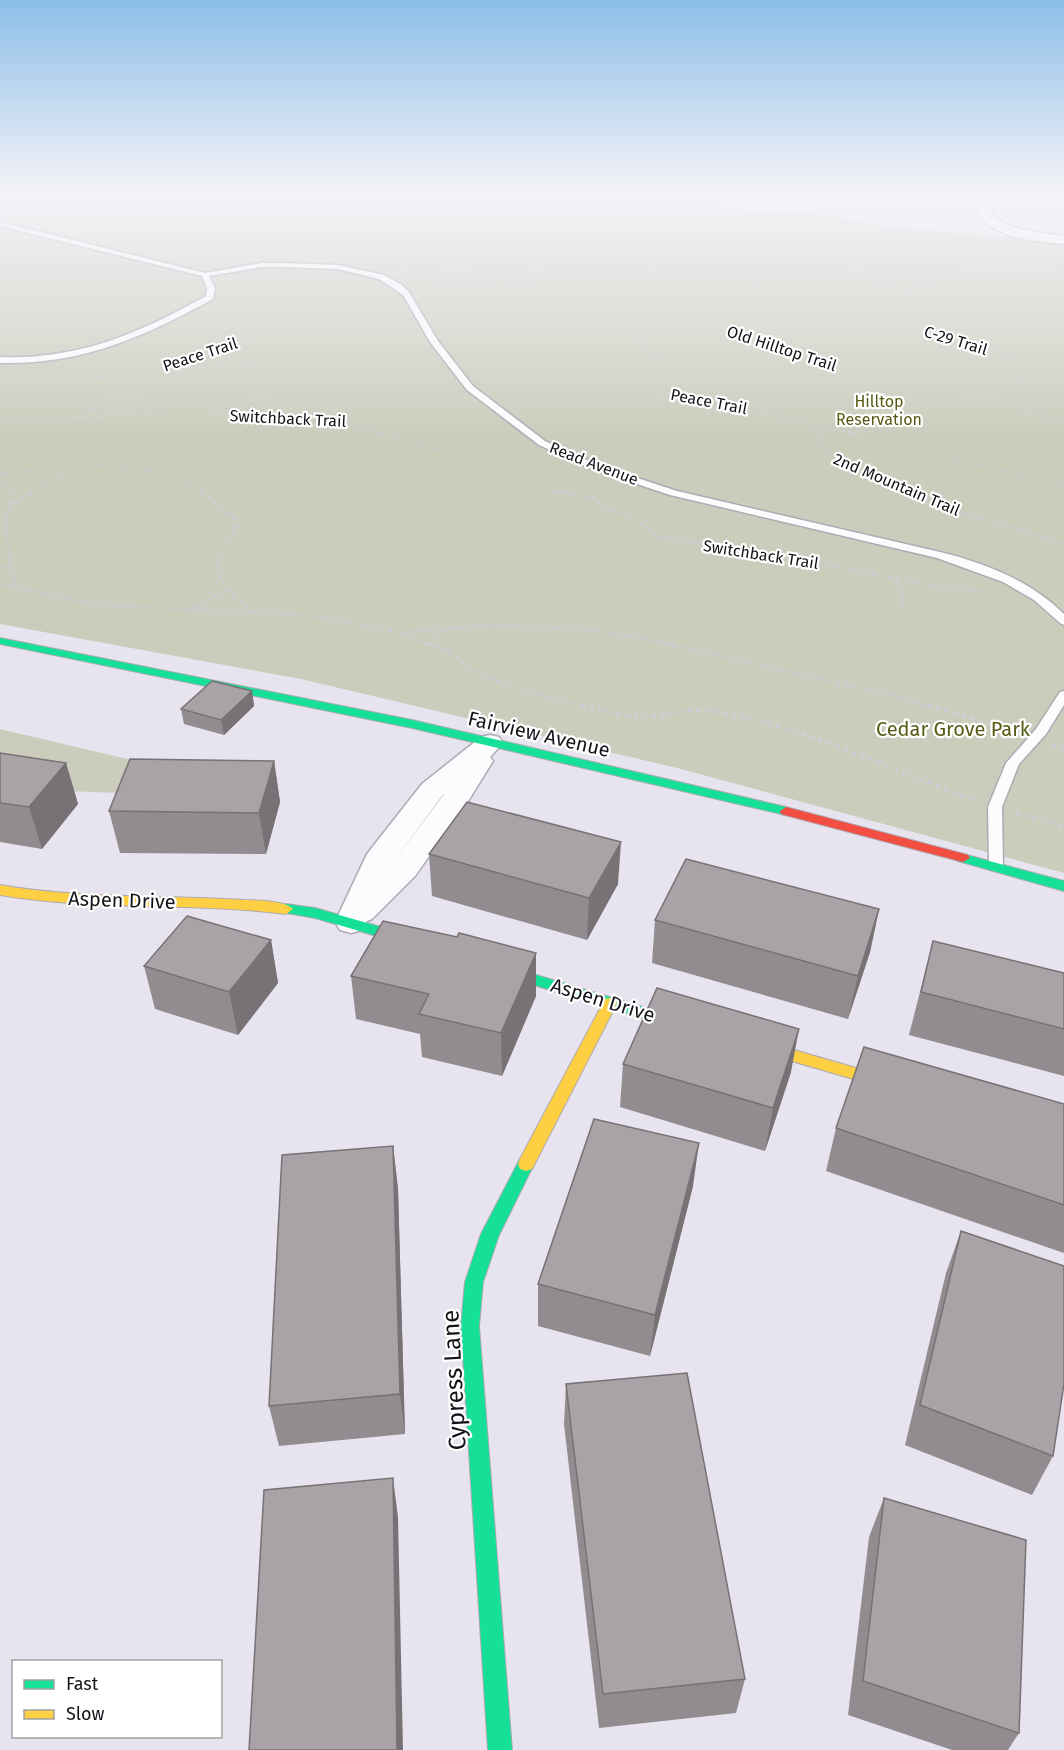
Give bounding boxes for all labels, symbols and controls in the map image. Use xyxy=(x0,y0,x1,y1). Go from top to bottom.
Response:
street label: Old Hilltop Trail xyxy=(725,322,839,375)
street label: C-29 Trail xyxy=(922,322,990,359)
street label: Peace Trail xyxy=(160,333,240,376)
street label: Peace Trail xyxy=(669,385,749,418)
park label: Hilltop Reservation xyxy=(836,392,922,429)
street label: Switchback Trail xyxy=(229,406,347,431)
street label: Read Avenue xyxy=(547,438,641,489)
street label: 2nd Mountain Trail xyxy=(831,449,963,520)
street label: Switchback Trail xyxy=(702,536,820,573)
street label: Fairview Avenue xyxy=(466,706,612,762)
park label: Cedar Grove Park xyxy=(876,717,1031,741)
street label: Aspen Drive xyxy=(68,886,176,914)
street label: Aspen Drive xyxy=(548,973,658,1027)
street label: Cypress Lane xyxy=(436,1309,472,1451)
legend xyxy=(12,1660,222,1738)
text: Fast xyxy=(66,1673,99,1695)
text: Slow xyxy=(66,1703,105,1725)

